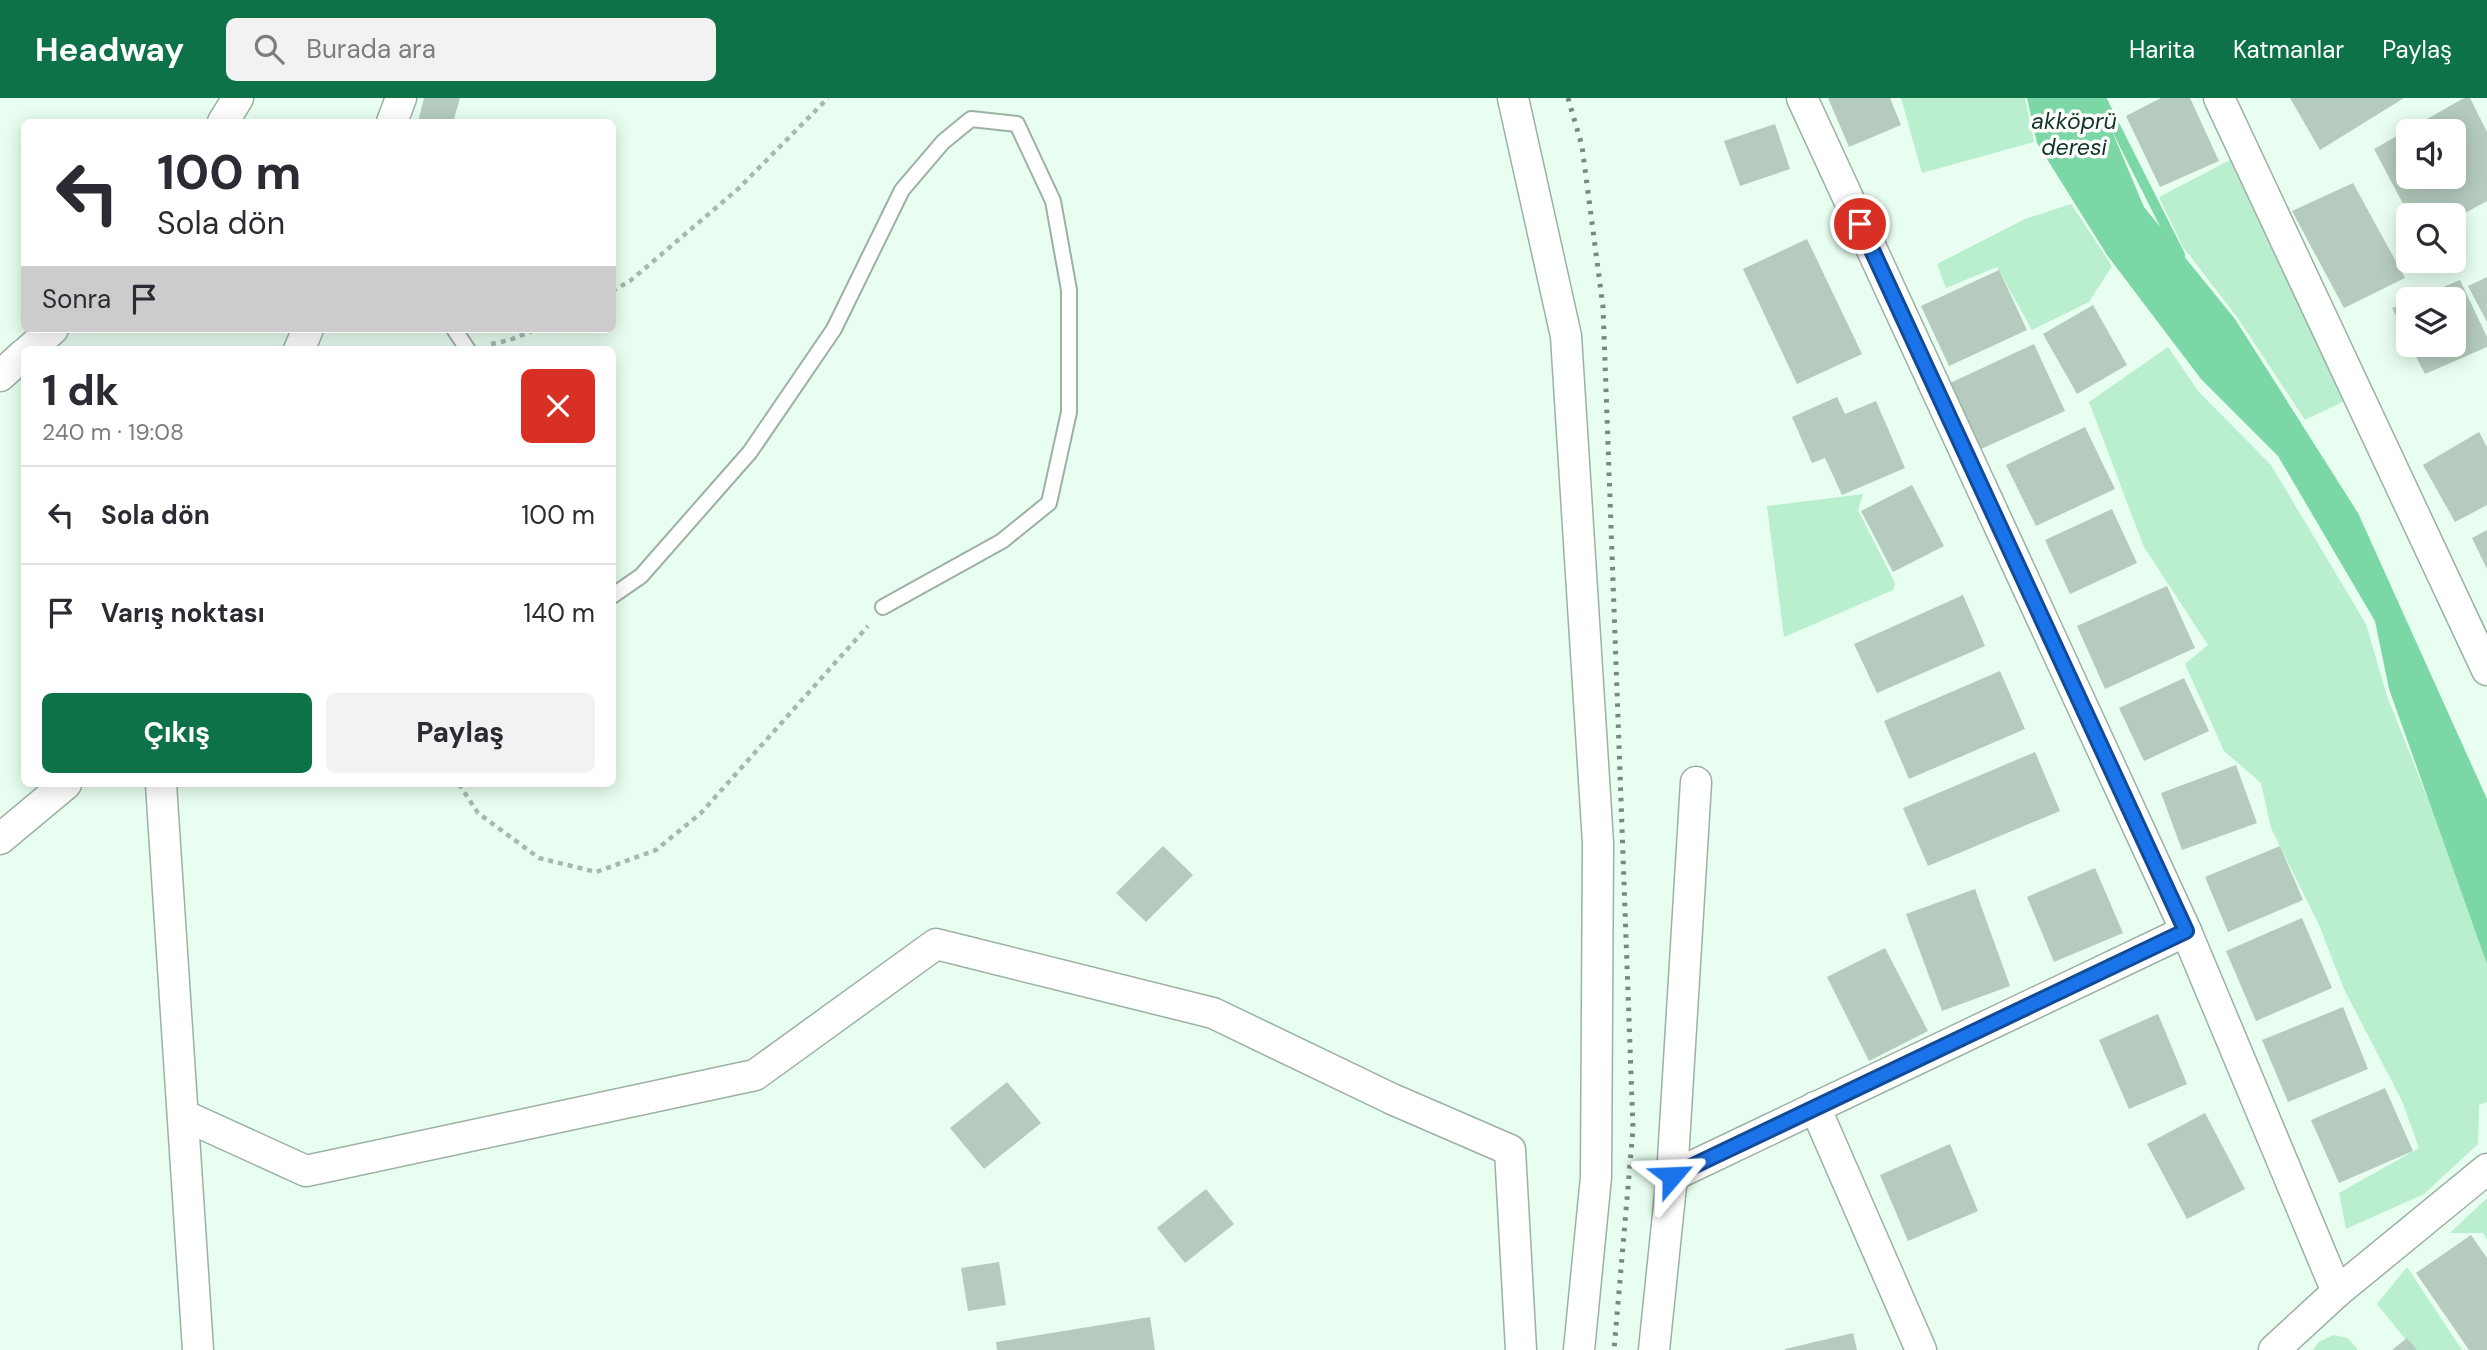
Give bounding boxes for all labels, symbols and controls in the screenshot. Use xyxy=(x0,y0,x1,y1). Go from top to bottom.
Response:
search box xyxy=(226,18,716,81)
text: Headway xyxy=(35,28,184,71)
icon: search xyxy=(250,30,288,68)
text: Burada ara xyxy=(306,32,436,66)
text: Harita xyxy=(2129,34,2195,65)
text: Katmanlar xyxy=(2233,34,2344,65)
text: Paylaş xyxy=(2382,34,2452,65)
water label: akköprü deresi xyxy=(2031,106,2117,162)
map controls xyxy=(2396,119,2466,357)
button: sound xyxy=(2396,119,2466,189)
text: 100 m xyxy=(157,140,301,204)
icon: left xyxy=(42,147,133,238)
pin xyxy=(1830,194,1890,254)
text: Sola dön xyxy=(157,202,285,244)
button: search xyxy=(2396,203,2466,273)
icon: arrive xyxy=(1841,205,1879,243)
icon: arrive xyxy=(125,280,163,318)
text: Sonra xyxy=(42,282,111,316)
button: layers xyxy=(2396,287,2466,357)
text: 1 dk xyxy=(42,363,119,418)
button: close xyxy=(521,369,595,443)
text: 240 m · 19:08 xyxy=(42,417,184,447)
icon: left xyxy=(42,496,80,534)
text: Sola dön xyxy=(101,498,210,532)
text: 100 m xyxy=(521,498,595,532)
icon: arrive xyxy=(42,594,80,632)
text: Varış noktası xyxy=(101,596,265,630)
text: 140 m xyxy=(523,596,595,630)
button: Çıkış xyxy=(42,693,312,773)
button: Paylaş xyxy=(326,693,595,773)
position arrow xyxy=(1635,1139,1709,1213)

